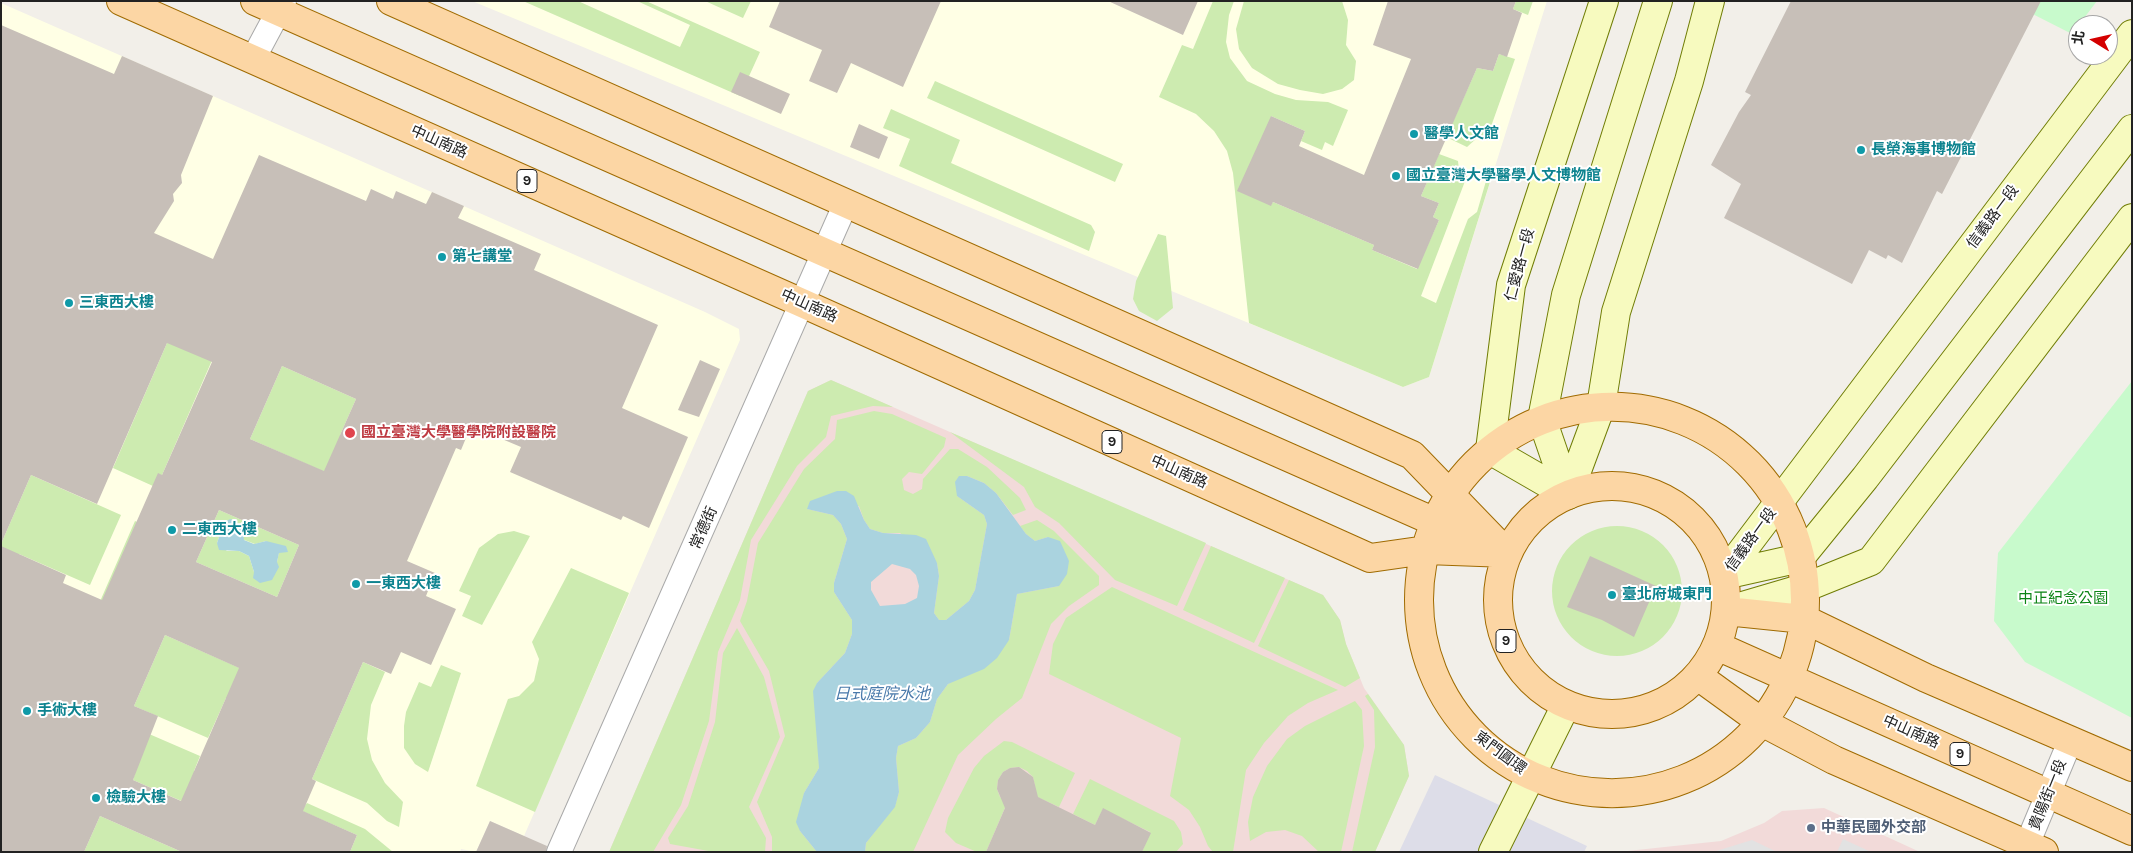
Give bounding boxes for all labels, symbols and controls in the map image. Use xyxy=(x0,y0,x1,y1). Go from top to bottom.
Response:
north arrow xyxy=(2068,15,2118,65)
text: 北 xyxy=(2069,29,2088,46)
street label: 中山南路 xyxy=(408,122,470,162)
place label: 醫學人文館 xyxy=(1424,125,1499,143)
marker: 醫學人文館 xyxy=(1408,128,1420,140)
place label: 長榮海事博物館 xyxy=(1871,141,1976,159)
marker: 長榮海事博物館 xyxy=(1855,144,1867,156)
place label: 國立臺灣大學醫學人文博物館 xyxy=(1406,167,1601,185)
road number: 9 xyxy=(517,170,537,192)
marker: 國立臺灣大學醫學人文博物館 xyxy=(1390,170,1402,182)
street label: 信義路一段 xyxy=(1963,182,2023,252)
street label: 仁愛路一段 xyxy=(1502,226,1538,304)
place label: 第七講堂 xyxy=(452,248,512,266)
marker: 第七講堂 xyxy=(436,251,448,263)
street label: 中山南路 xyxy=(778,286,840,326)
place label: 三東西大樓 xyxy=(79,294,154,312)
marker: 三東西大樓 xyxy=(63,297,75,309)
place label: 國立臺灣大學醫學院附設醫院 xyxy=(361,424,556,442)
marker: 國立臺灣大學醫學院附設醫院 xyxy=(343,426,357,440)
road number: 9 xyxy=(1102,431,1122,454)
street label: 中山南路 xyxy=(1148,452,1210,492)
street label: 常德街 xyxy=(687,504,721,552)
street label: 信義路一段 xyxy=(1722,504,1780,576)
place label: 二東西大樓 xyxy=(182,521,257,539)
marker: 二東西大樓 xyxy=(166,524,178,536)
place label: 一東西大樓 xyxy=(366,575,441,593)
marker: 一東西大樓 xyxy=(350,578,362,590)
place label: 臺北府城東門 xyxy=(1622,586,1712,604)
marker: 臺北府城東門 xyxy=(1606,589,1618,601)
park label: 中正紀念公園 xyxy=(2018,590,2108,608)
road number: 9 xyxy=(1496,630,1516,652)
water label: 日式庭院水池 xyxy=(834,684,930,704)
place label: 手術大樓 xyxy=(37,702,97,720)
marker: 手術大樓 xyxy=(21,705,33,717)
street label: 中山南路 xyxy=(1880,712,1942,752)
street label: 東門圓環 xyxy=(1471,728,1529,778)
road number: 9 xyxy=(1950,742,1970,766)
street label: 貴陽街一段 xyxy=(2026,757,2070,833)
place label: 檢驗大樓 xyxy=(106,789,166,807)
marker: 檢驗大樓 xyxy=(90,792,102,804)
place label: 中華民國外交部 xyxy=(1821,819,1926,837)
marker: 中華民國外交部 xyxy=(1805,822,1817,834)

